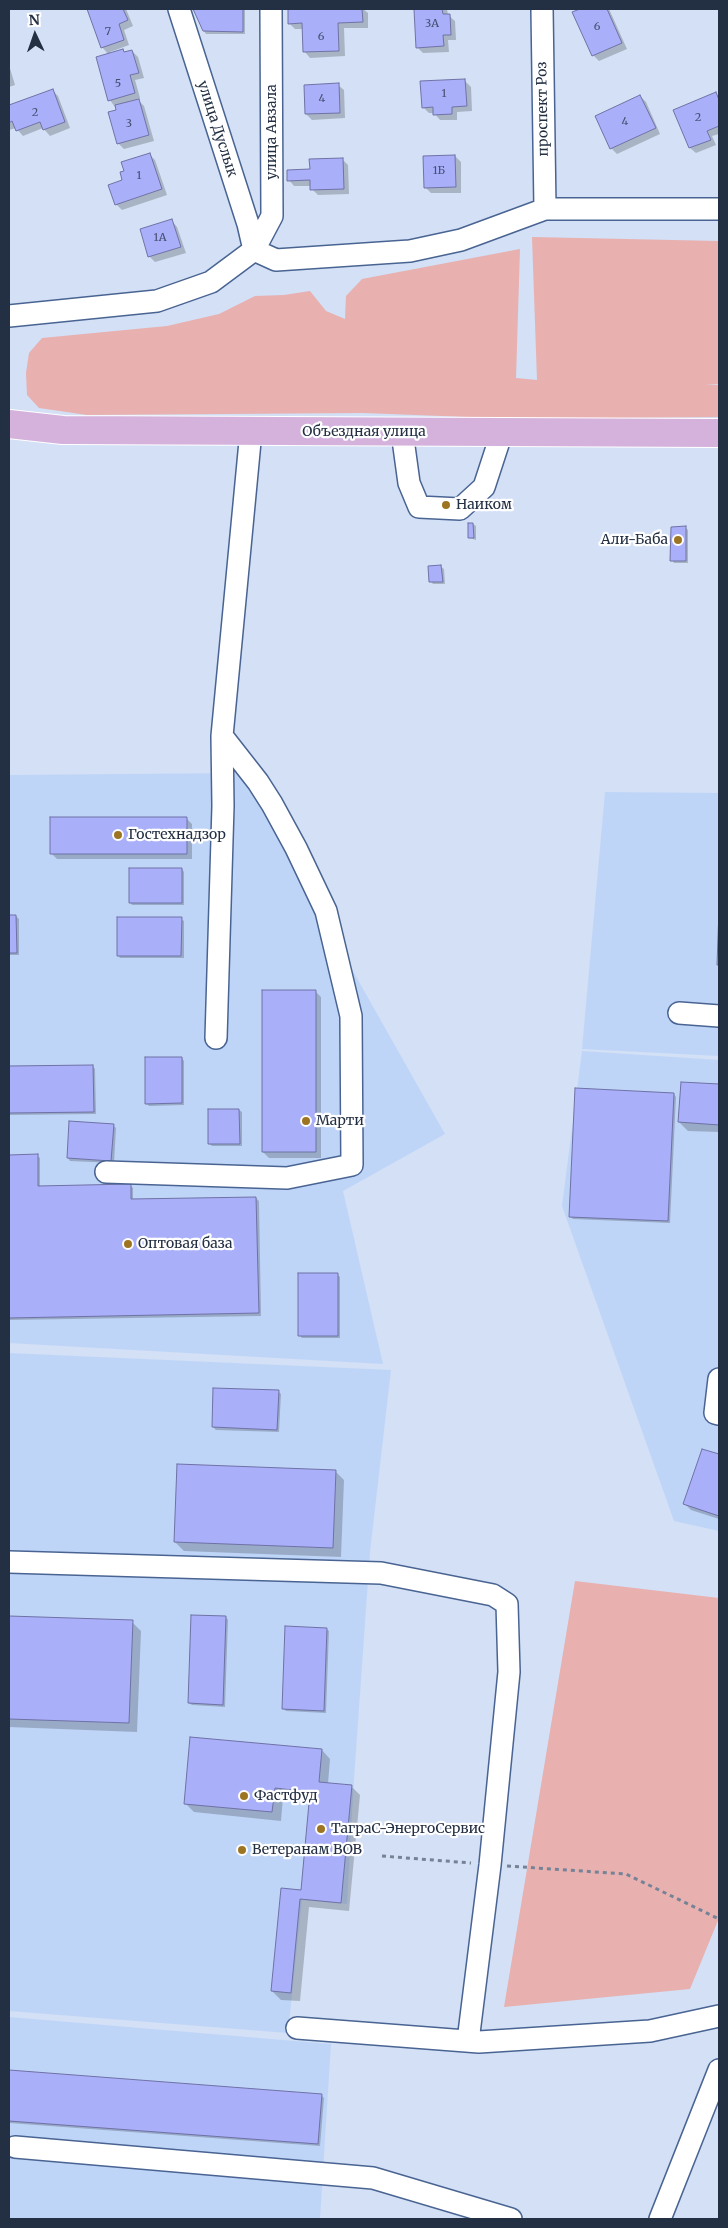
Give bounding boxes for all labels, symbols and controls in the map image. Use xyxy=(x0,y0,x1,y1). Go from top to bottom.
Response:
north arrow xyxy=(10,10,60,60)
text: N xyxy=(28,11,40,29)
house number: 3А xyxy=(425,17,439,31)
house number: 6 xyxy=(594,20,600,34)
house number: 7 xyxy=(105,25,111,39)
house number: 6 xyxy=(318,30,324,44)
street label: проспект Роз xyxy=(534,61,552,157)
house number: 5 xyxy=(115,77,121,91)
street label: улица Дуслык xyxy=(194,79,240,179)
street label: улица Авзала xyxy=(264,84,280,180)
house number: 1 xyxy=(442,87,446,101)
house number: 4 xyxy=(319,92,325,106)
house number: 2 xyxy=(32,106,38,120)
house number: 2 xyxy=(695,111,701,125)
house number: 4 xyxy=(622,115,628,129)
house number: 3 xyxy=(126,117,132,131)
house number: 1Б xyxy=(433,164,445,178)
house number: 1 xyxy=(137,169,141,183)
house number: 1А xyxy=(154,231,166,245)
street label: Объездная улица xyxy=(302,424,426,440)
place label: Наиком xyxy=(456,497,512,513)
marker: Наиком xyxy=(440,499,452,511)
place label: Али-Баба xyxy=(601,532,668,548)
marker: Али-Баба xyxy=(672,534,684,546)
place label: Гостехнадзор xyxy=(128,827,226,843)
marker: Гостехнадзор xyxy=(112,829,124,841)
place label: Марти xyxy=(316,1113,364,1129)
marker: Марти xyxy=(300,1115,312,1127)
place label: Оптовая база xyxy=(138,1236,233,1252)
marker: Оптовая база xyxy=(122,1238,134,1250)
place label: Фастфуд xyxy=(254,1788,318,1804)
marker: Фастфуд xyxy=(238,1790,250,1802)
place label: ТаграС-ЭнергоСервис xyxy=(331,1821,485,1837)
marker: ТаграС-ЭнергоСервис xyxy=(315,1823,327,1835)
place label: Ветеранам ВОВ xyxy=(252,1842,362,1858)
marker: Ветеранам ВОВ xyxy=(236,1844,248,1856)

